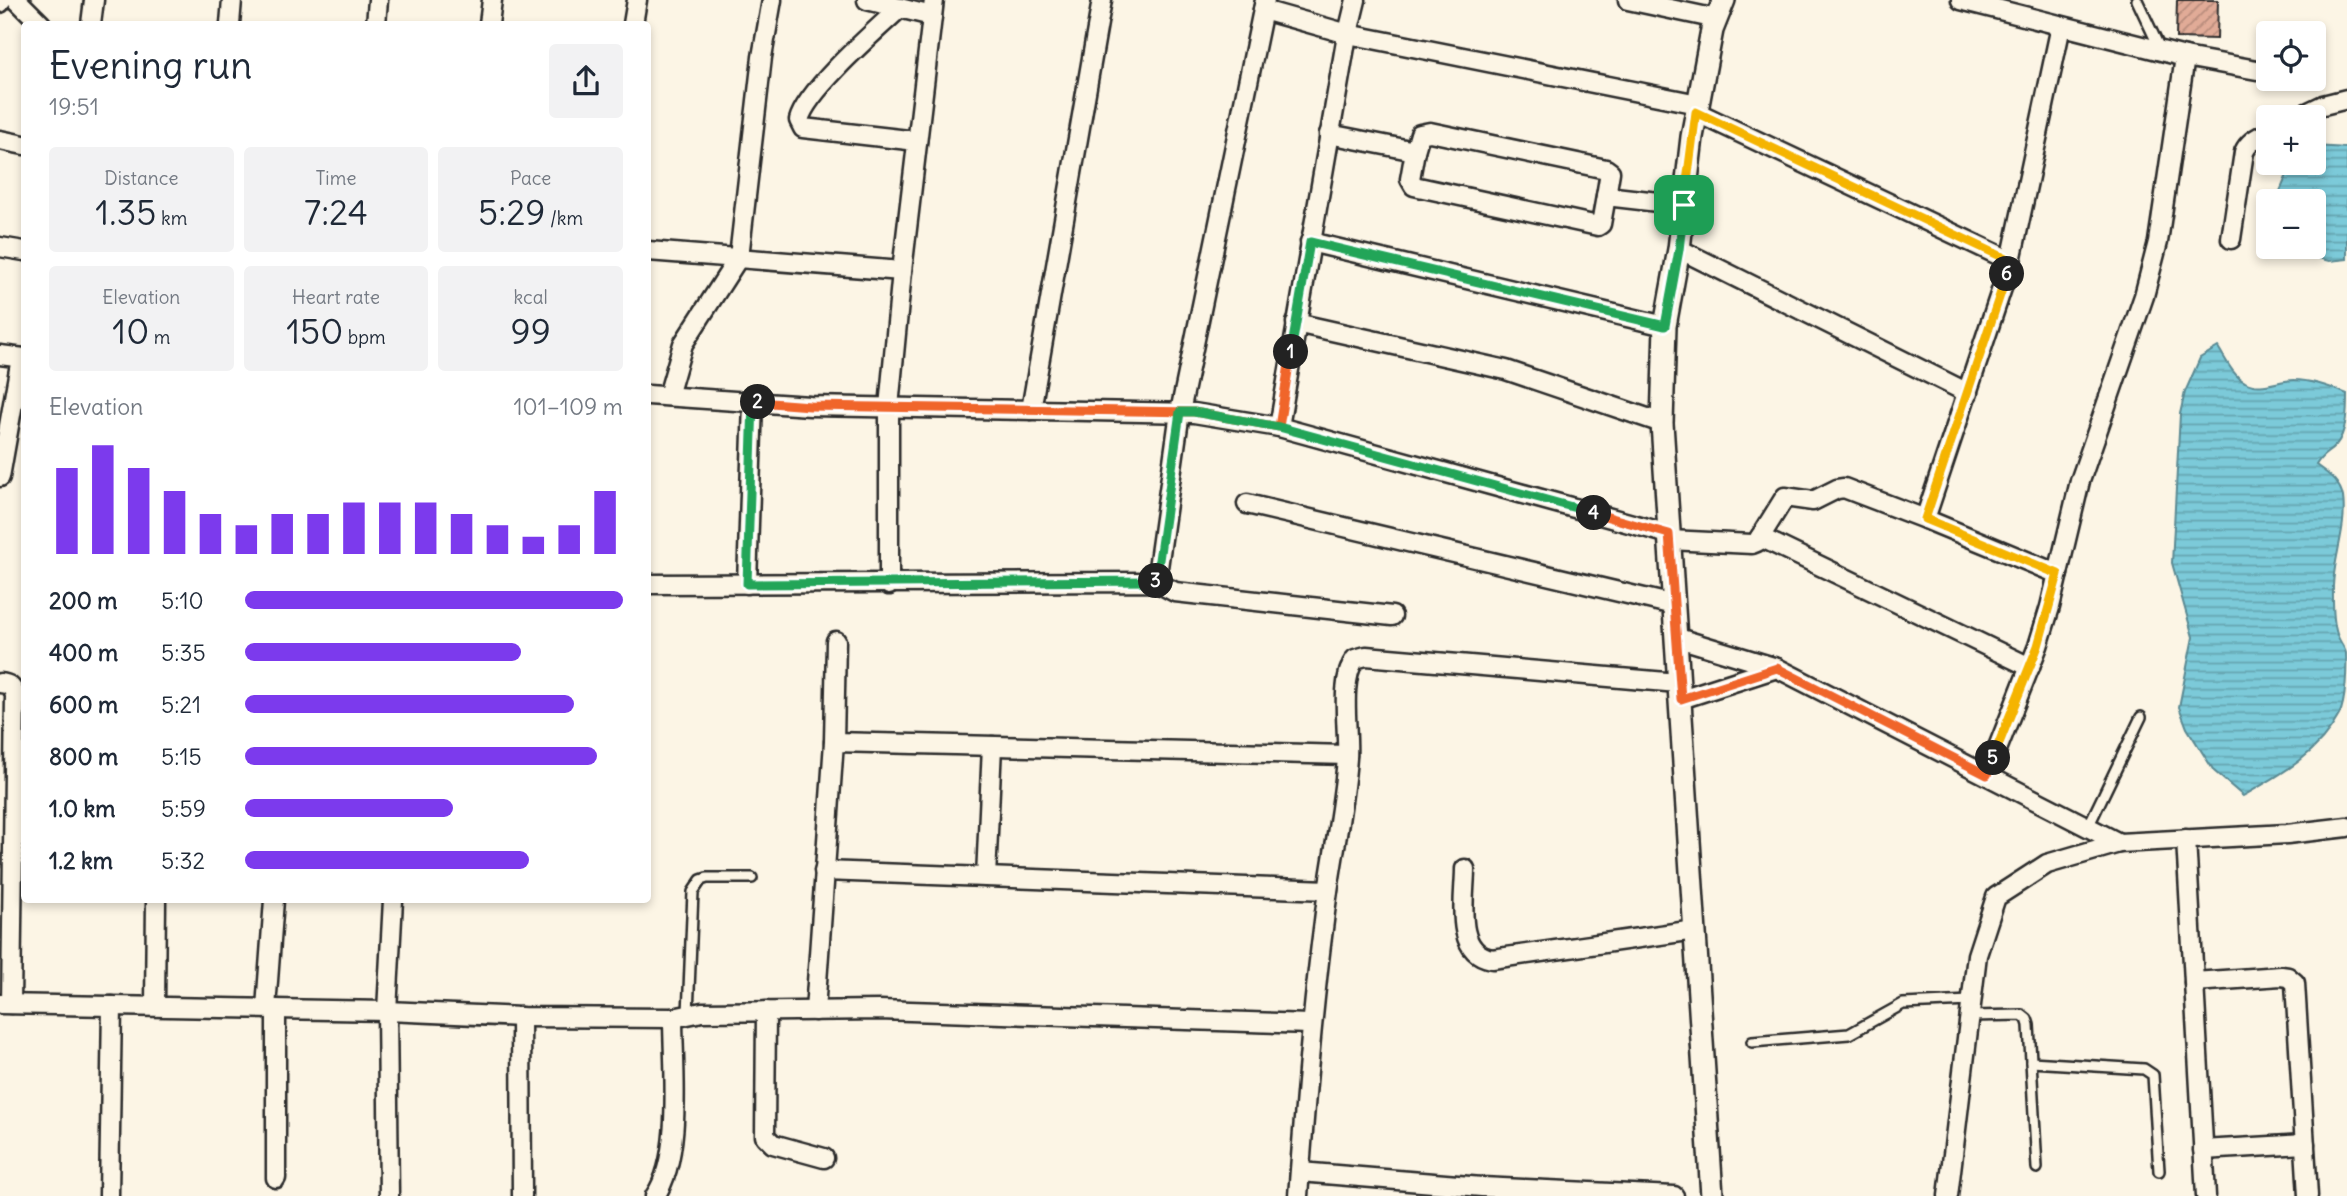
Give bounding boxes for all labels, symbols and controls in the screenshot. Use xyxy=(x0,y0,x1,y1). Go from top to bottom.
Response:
map controls xyxy=(2256,21,2326,259)
button: locate xyxy=(2256,21,2326,91)
text: Evening run xyxy=(49,42,252,89)
button: share xyxy=(549,44,623,118)
text: 19:51 xyxy=(49,92,99,121)
button: + xyxy=(2256,105,2326,175)
text: Distance xyxy=(104,166,178,190)
text: Time xyxy=(315,166,357,190)
text: Pace xyxy=(510,166,551,190)
pin xyxy=(1654,175,1714,235)
icon: arrive xyxy=(1665,186,1703,224)
button: − xyxy=(2256,189,2326,259)
text: 1.35 xyxy=(95,190,156,234)
text: 7:24 xyxy=(304,190,368,234)
text: 5:29 xyxy=(478,190,545,234)
text: km xyxy=(156,206,187,230)
text: /km xyxy=(545,206,583,230)
pin: 6 xyxy=(1990,256,2024,292)
text: 6 xyxy=(2001,261,2012,285)
text: Elevation xyxy=(102,285,180,309)
text: Heart rate xyxy=(292,285,380,309)
text: kcal xyxy=(514,285,548,309)
text: 10 xyxy=(112,309,149,353)
text: 150 xyxy=(286,309,343,353)
text: 99 xyxy=(511,309,551,353)
text: m xyxy=(149,325,170,349)
text: bpm xyxy=(343,325,386,349)
pin: 1 xyxy=(1274,334,1308,370)
text: 1 xyxy=(1287,339,1294,363)
pin: 2 xyxy=(740,384,776,420)
text: 2 xyxy=(752,389,763,413)
text: Elevation xyxy=(49,392,143,421)
text: 101–109 m xyxy=(513,392,623,421)
pin: 4 xyxy=(1576,496,1612,530)
text: 4 xyxy=(1588,500,1599,524)
pin: 3 xyxy=(1138,564,1174,598)
text: 3 xyxy=(1150,568,1161,592)
text: 200 m xyxy=(49,586,118,615)
text: 5:10 xyxy=(161,586,204,615)
text: 400 m xyxy=(49,638,118,667)
text: 5:35 xyxy=(161,638,206,667)
text: 600 m xyxy=(49,690,118,719)
text: 5:21 xyxy=(161,690,201,719)
pin: 5 xyxy=(1976,740,2010,776)
text: 800 m xyxy=(49,742,118,771)
text: 5:15 xyxy=(161,742,202,771)
text: 5 xyxy=(1987,745,1998,769)
text: 1.0 km xyxy=(49,794,115,823)
text: 5:59 xyxy=(161,794,206,823)
text: 1.2 km xyxy=(49,846,113,875)
text: 5:32 xyxy=(161,846,205,875)

